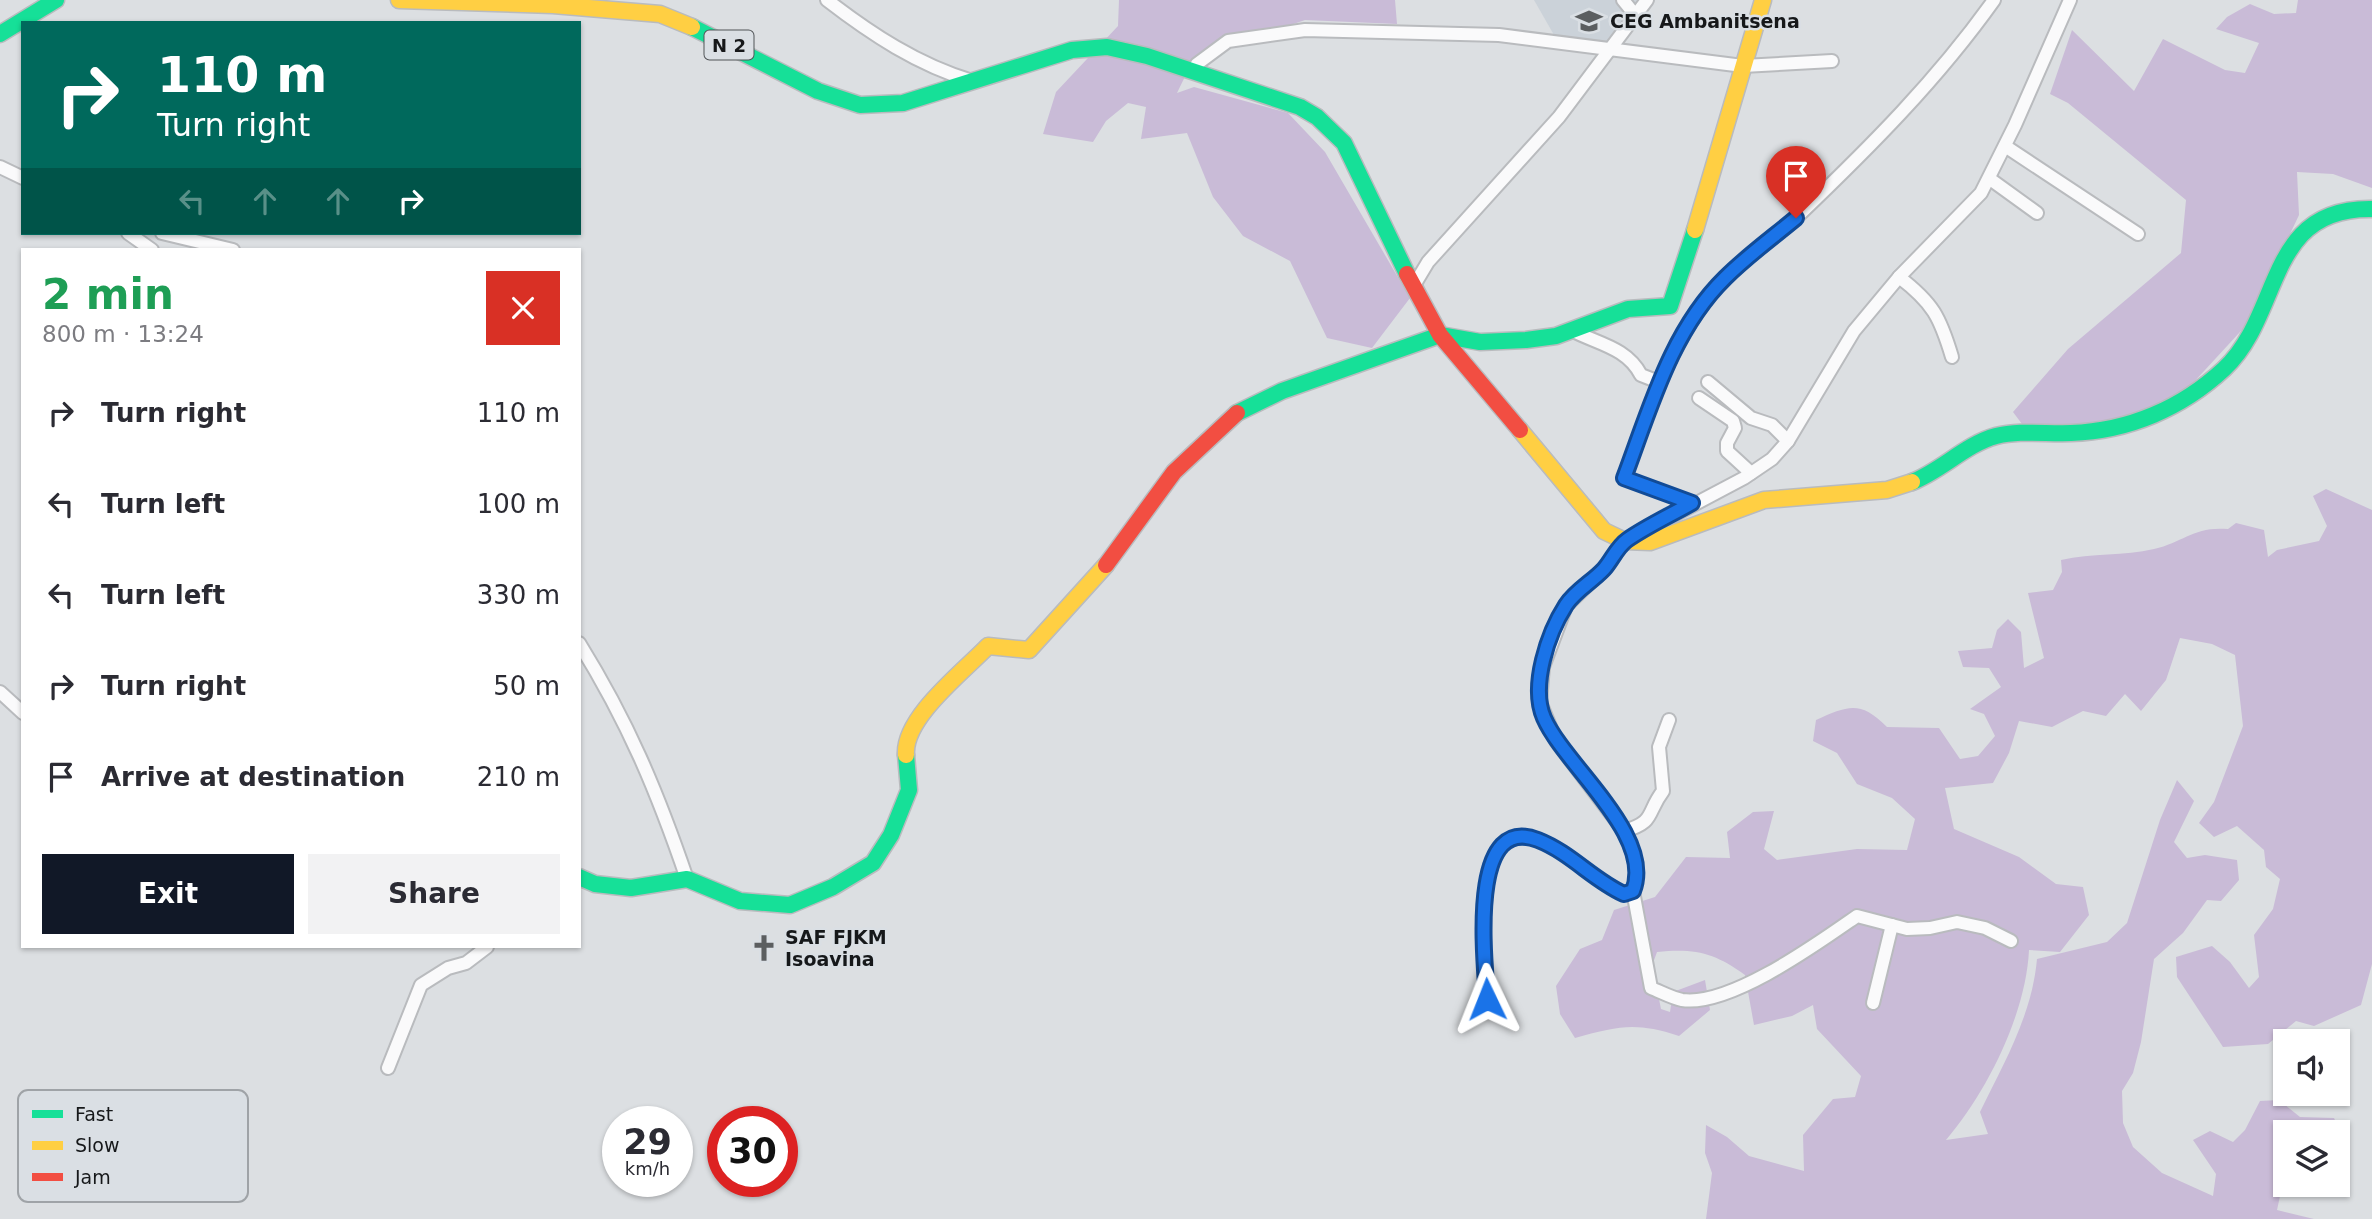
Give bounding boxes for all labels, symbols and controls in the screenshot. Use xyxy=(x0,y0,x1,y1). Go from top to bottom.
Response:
school or university icon: CEG Ambanitsena xyxy=(1574,6,1604,36)
place label: CEG Ambanitsena xyxy=(1610,10,1800,32)
road number: N 2 xyxy=(704,31,754,60)
text: 110 m xyxy=(157,47,327,104)
icon: right xyxy=(42,49,133,140)
text: Turn right xyxy=(157,106,310,144)
pin xyxy=(1766,146,1826,218)
icon: arrive xyxy=(1777,157,1815,195)
icon: left xyxy=(173,182,211,220)
icon: ahead xyxy=(246,182,284,220)
icon: ahead xyxy=(319,182,357,220)
icon: right xyxy=(392,182,430,220)
text: 2 min xyxy=(42,270,174,319)
button: close xyxy=(486,271,560,345)
text: 800 m · 13:24 xyxy=(42,321,204,347)
icon: right xyxy=(42,394,80,432)
text: Turn right xyxy=(101,398,246,428)
text: 110 m xyxy=(477,398,560,428)
icon: left xyxy=(42,485,80,523)
text: Turn left xyxy=(101,489,225,519)
text: 100 m xyxy=(477,489,560,519)
icon: left xyxy=(42,576,80,614)
text: Turn left xyxy=(101,580,225,610)
text: 330 m xyxy=(477,580,560,610)
icon: right xyxy=(42,667,80,705)
text: Turn right xyxy=(101,671,246,701)
text: 50 m xyxy=(493,671,560,701)
icon: arrive xyxy=(42,758,80,796)
text: Arrive at destination xyxy=(101,762,405,792)
text: 210 m xyxy=(477,762,560,792)
button: Exit xyxy=(42,854,294,934)
button: Share xyxy=(308,854,560,934)
place label: SAF FJKM Isoavina xyxy=(785,926,887,970)
church icon: SAF FJKM Isoavina xyxy=(749,933,779,963)
position arrow xyxy=(1450,962,1524,1036)
map controls xyxy=(2273,1029,2350,1197)
button: sound xyxy=(2273,1029,2350,1106)
legend xyxy=(18,1090,248,1202)
text: Fast xyxy=(75,1103,113,1125)
speed limit sign: 30 xyxy=(707,1106,798,1197)
button: layers xyxy=(2273,1120,2350,1197)
text: 29 xyxy=(623,1122,672,1162)
text: Slow xyxy=(75,1134,120,1156)
text: km/h xyxy=(625,1158,670,1179)
text: Jam xyxy=(74,1166,111,1188)

